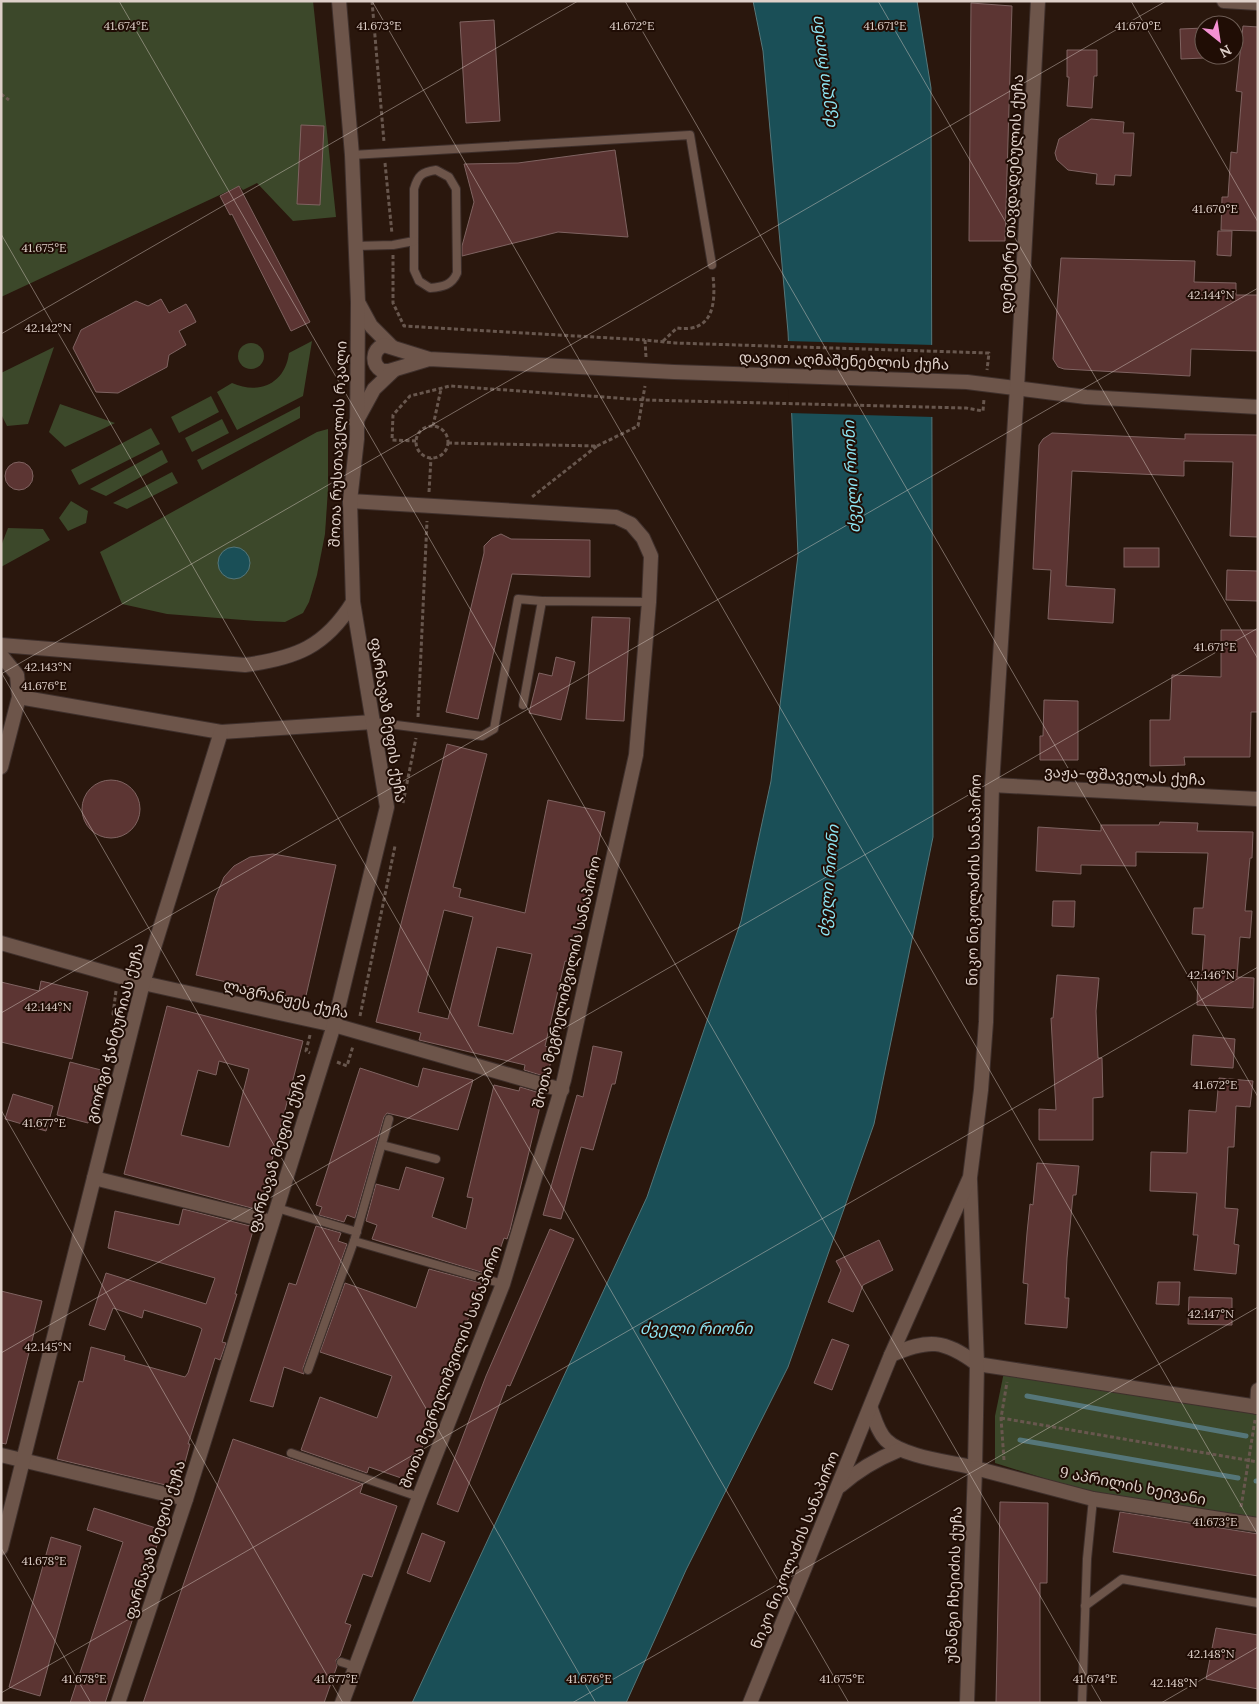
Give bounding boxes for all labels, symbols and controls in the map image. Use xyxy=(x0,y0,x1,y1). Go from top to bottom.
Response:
water label: ძველი რიონი xyxy=(806,15,840,130)
north arrow xyxy=(1194,15,1244,65)
text: 41.674°E xyxy=(104,18,148,33)
text: 41.673°E xyxy=(356,18,402,33)
text: 41.672°E xyxy=(610,18,654,33)
text: 41.671°E xyxy=(864,18,906,33)
text: 41.670°E xyxy=(1115,18,1161,33)
text: N xyxy=(1216,41,1235,62)
street label: დემეტრე თავდადებულის ქუჩა xyxy=(996,74,1027,314)
text: 41.670°E xyxy=(1192,201,1238,216)
text: 41.675°E xyxy=(22,240,66,255)
text: 42.144°N xyxy=(1187,287,1235,302)
text: 42.142°N xyxy=(24,320,72,335)
street label: შოთა რუსთაველის რკალი xyxy=(324,340,351,548)
street label: დავით აღმაშენებლის ქუჩა xyxy=(739,347,949,374)
water label: ძველი რიონი xyxy=(838,419,864,534)
street label: ფარნავაზ მეფის ქუჩა xyxy=(366,636,411,804)
text: 41.671°E xyxy=(1194,639,1236,654)
text: 42.143°N xyxy=(24,659,72,674)
text: 41.676°E xyxy=(21,678,67,693)
street label: ვაჟა-ფშაველას ქუჩა xyxy=(1044,762,1206,789)
street label: ნიკო ნიკოლაძის სანაპირო xyxy=(962,774,985,986)
water label: ძველი რიონი xyxy=(813,823,843,938)
street label: შოთა მეგრელიშვილის სანაპირო xyxy=(528,854,605,1110)
street label: გიორგი ჭანტურიას ქუჩა xyxy=(81,941,148,1125)
text: 42.146°N xyxy=(1187,967,1235,982)
street label: ლაგრანჟეს ქუჩა xyxy=(221,975,351,1022)
text: 42.144°N xyxy=(24,999,72,1014)
street label: ფარნავაზ მეფის ქუჩა xyxy=(243,1070,310,1235)
text: 41.672°E xyxy=(1193,1077,1237,1092)
text: 41.677°E xyxy=(22,1115,66,1130)
street label: შოთა მეგრელიშვილის სანაპირო xyxy=(395,1243,506,1491)
text: 42.147°N xyxy=(1188,1306,1234,1321)
water label: ძველი რიონი xyxy=(640,1318,753,1338)
text: 42.145°N xyxy=(24,1339,72,1354)
street label: ნიკო ნიკოლაძის სანაპირო xyxy=(746,1448,843,1651)
street label: ფარნავაზ მეფის ქუჩა xyxy=(120,1458,189,1622)
street label: 9 აპრილის ხეივანი xyxy=(1058,1462,1208,1509)
street label: უშანგი ჩხეიძის ქუჩა xyxy=(941,1506,966,1664)
text: 41.673°E xyxy=(1192,1514,1238,1529)
text: 41.678°E xyxy=(21,1553,67,1568)
text: 42.148°N xyxy=(1187,1646,1235,1661)
text: 41.678°E xyxy=(61,1671,107,1686)
text: 41.677°E xyxy=(314,1671,358,1686)
text: 41.676°E xyxy=(566,1671,612,1686)
text: 41.675°E xyxy=(820,1671,864,1686)
text: 41.674°E xyxy=(1073,1671,1117,1686)
text: 42.148°N xyxy=(1150,1675,1198,1690)

